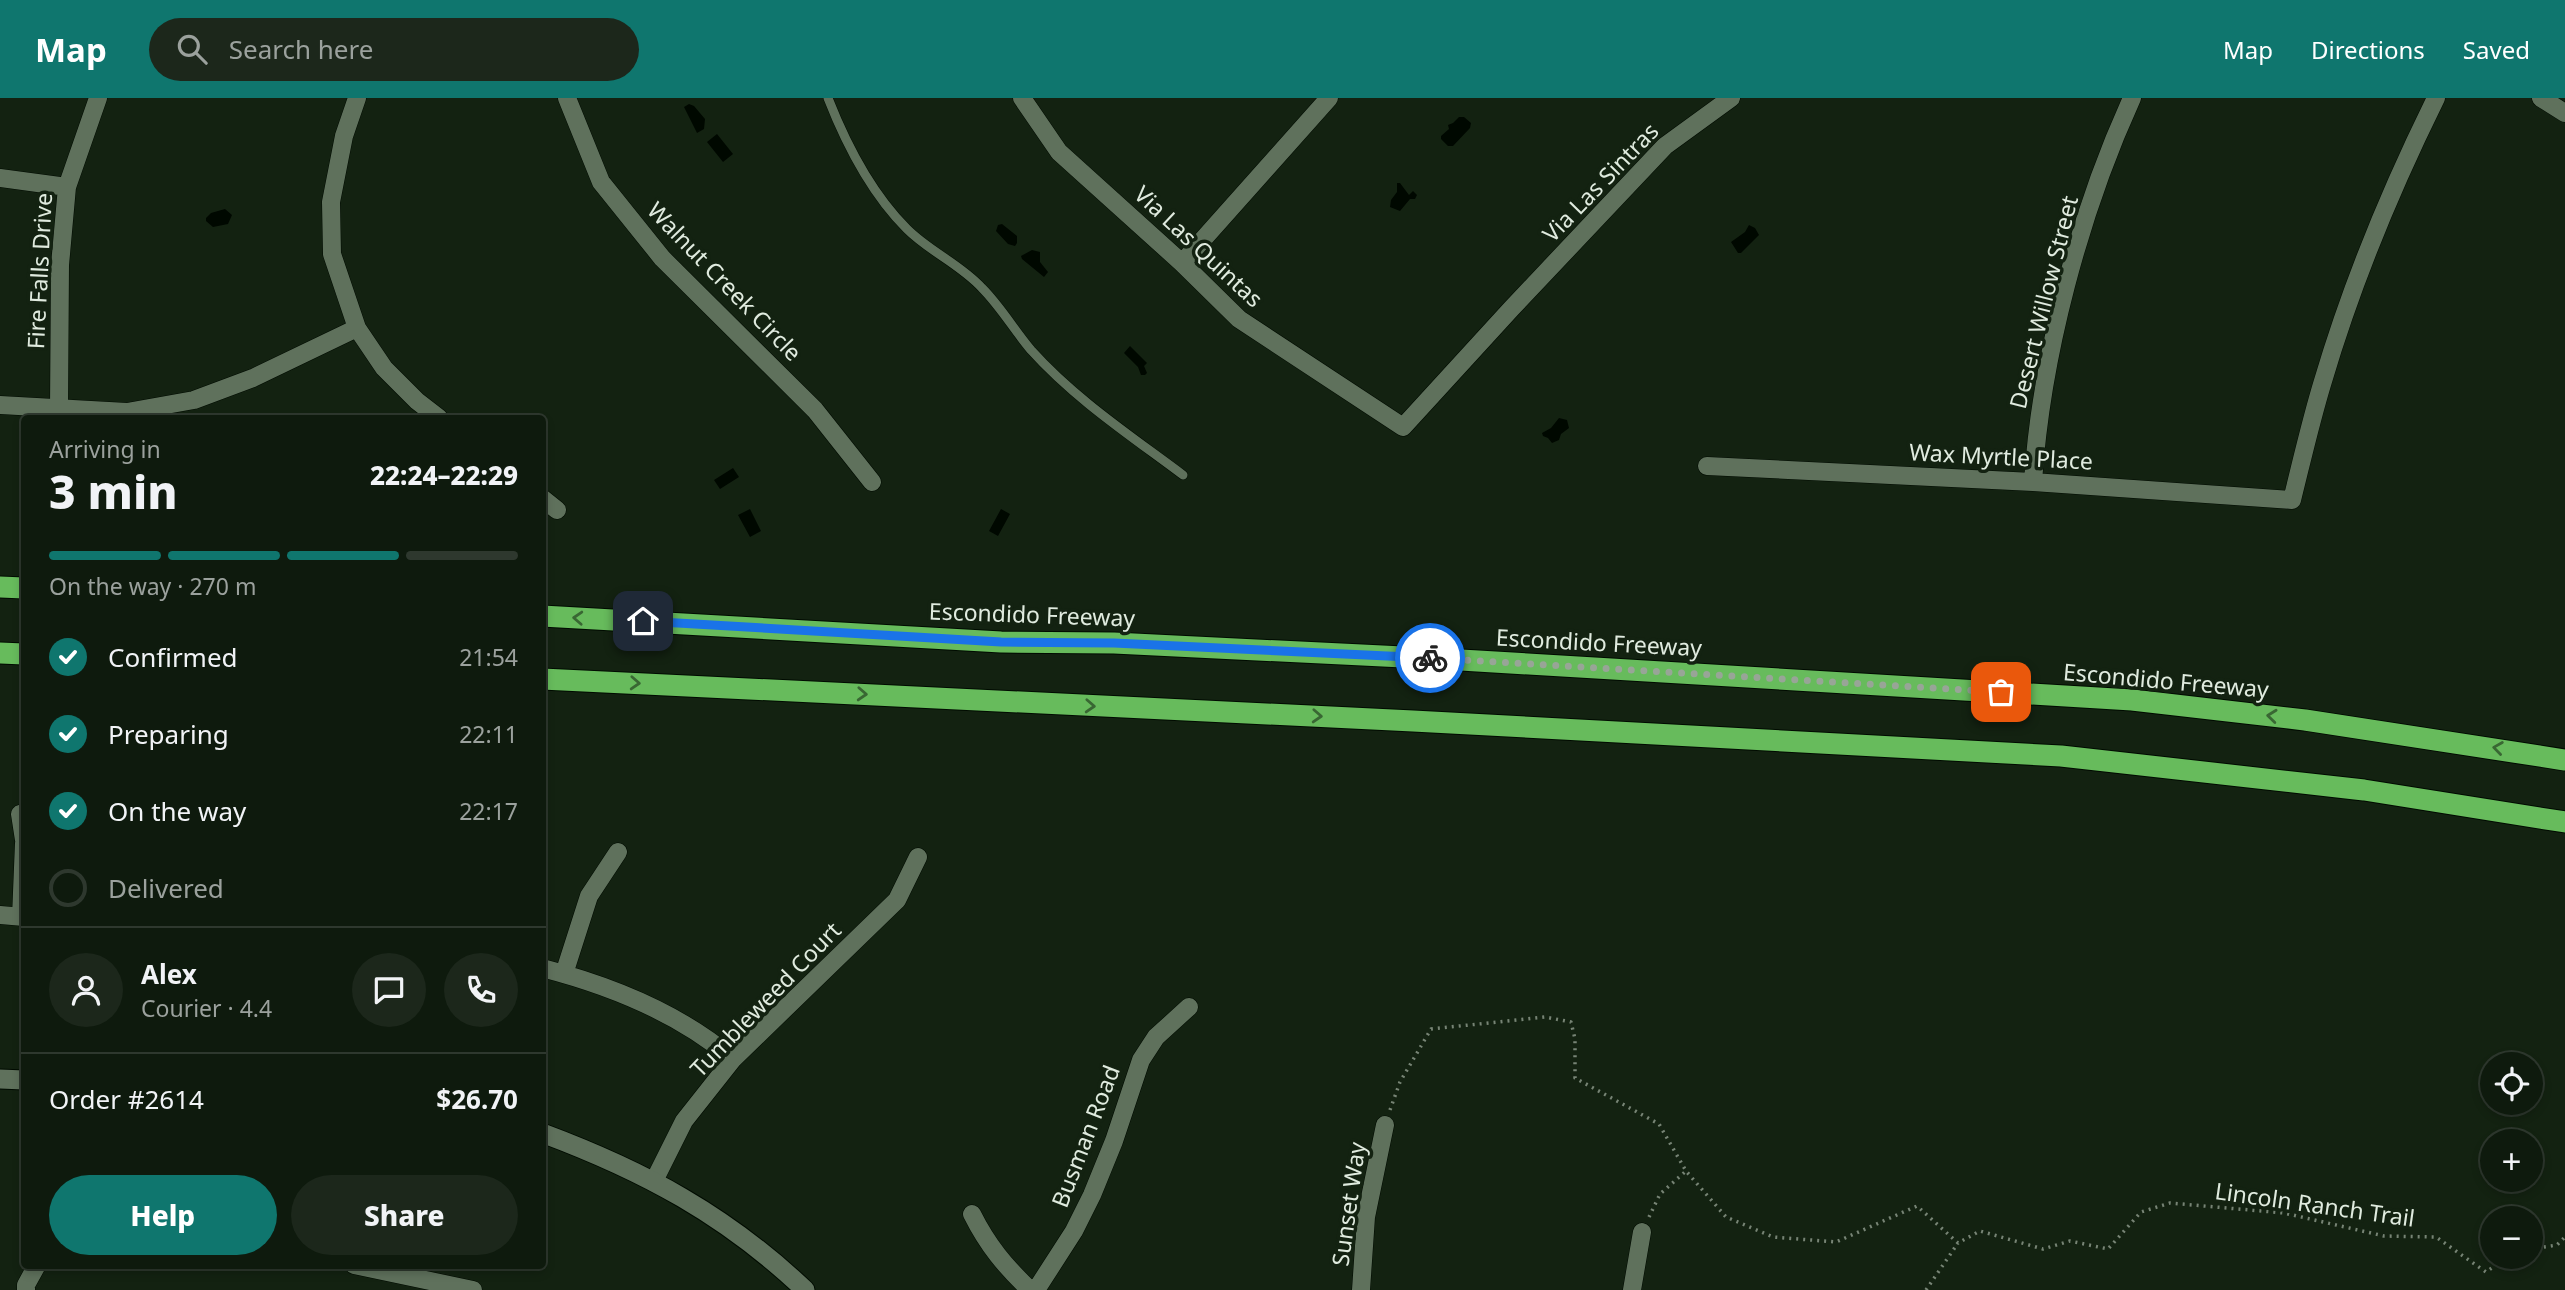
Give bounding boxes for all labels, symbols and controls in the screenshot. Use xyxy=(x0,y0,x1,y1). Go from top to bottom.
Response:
search box xyxy=(149,18,639,81)
text: Map xyxy=(35,27,107,72)
icon: search xyxy=(173,30,211,68)
text: Search here xyxy=(229,31,373,67)
text: Map xyxy=(2223,33,2273,66)
text: Directions xyxy=(2311,33,2425,66)
text: Saved xyxy=(2463,33,2530,66)
street label: Via Las Sintras xyxy=(1535,115,1665,249)
street label: Via Las Quintas xyxy=(1128,178,1270,314)
street label: Fire Falls Drive xyxy=(19,192,59,350)
street label: Desert Willow Street xyxy=(2001,192,2085,412)
street label: Walnut Creek Circle xyxy=(641,194,809,368)
text: Arriving in xyxy=(49,433,161,465)
street label: Wax Myrtle Place xyxy=(1908,435,2094,477)
text: 22:24–22:29 xyxy=(370,457,518,493)
text: 3 min xyxy=(49,460,178,522)
text: On the way · 270 m xyxy=(49,570,256,602)
pin xyxy=(613,591,673,651)
street label: Escondido Freeway xyxy=(928,594,1136,634)
icon: home xyxy=(624,602,662,640)
one-way arrow xyxy=(572,610,583,625)
street label: Escondido Freeway xyxy=(1495,621,1703,663)
courier xyxy=(1395,623,1465,693)
icon: check xyxy=(49,638,87,676)
text: Confirmed xyxy=(108,639,238,675)
icon: bike xyxy=(1411,639,1449,677)
text: 21:54 xyxy=(459,641,518,673)
street label: Escondido Freeway xyxy=(2062,655,2270,705)
pin xyxy=(1971,662,2031,722)
icon: bag xyxy=(1982,673,2020,711)
one-way arrow xyxy=(630,676,641,691)
one-way arrow xyxy=(857,687,868,702)
one-way arrow xyxy=(1084,698,1095,713)
one-way arrow xyxy=(1312,709,1323,724)
one-way arrow xyxy=(2267,709,2278,724)
icon: check xyxy=(49,715,87,753)
text: Preparing xyxy=(108,716,229,752)
text: 22:11 xyxy=(459,718,518,750)
one-way arrow xyxy=(2492,741,2504,756)
icon: check xyxy=(49,792,87,830)
text: On the way xyxy=(108,793,246,829)
text: 22:17 xyxy=(459,795,518,827)
text: Delivered xyxy=(108,870,224,906)
street label: Tumbleweed Court xyxy=(682,914,848,1084)
button: person xyxy=(49,953,123,1027)
button: chat xyxy=(352,953,426,1027)
button: phone xyxy=(444,953,518,1027)
text: Alex xyxy=(141,956,197,992)
text: Courier · 4.4 xyxy=(141,992,272,1024)
map controls xyxy=(2480,1052,2543,1269)
button: locate xyxy=(2480,1052,2543,1115)
street label: Busman Road xyxy=(1043,1060,1127,1212)
text: Order #2614 xyxy=(49,1081,204,1117)
text: $26.70 xyxy=(436,1081,518,1117)
button: + xyxy=(2480,1129,2543,1192)
street label: Sunset Way xyxy=(1323,1140,1373,1268)
street label: Lincoln Ranch Trail xyxy=(2213,1174,2417,1234)
button: Help xyxy=(49,1175,277,1255)
button: Share xyxy=(291,1175,518,1255)
button: − xyxy=(2480,1206,2543,1269)

